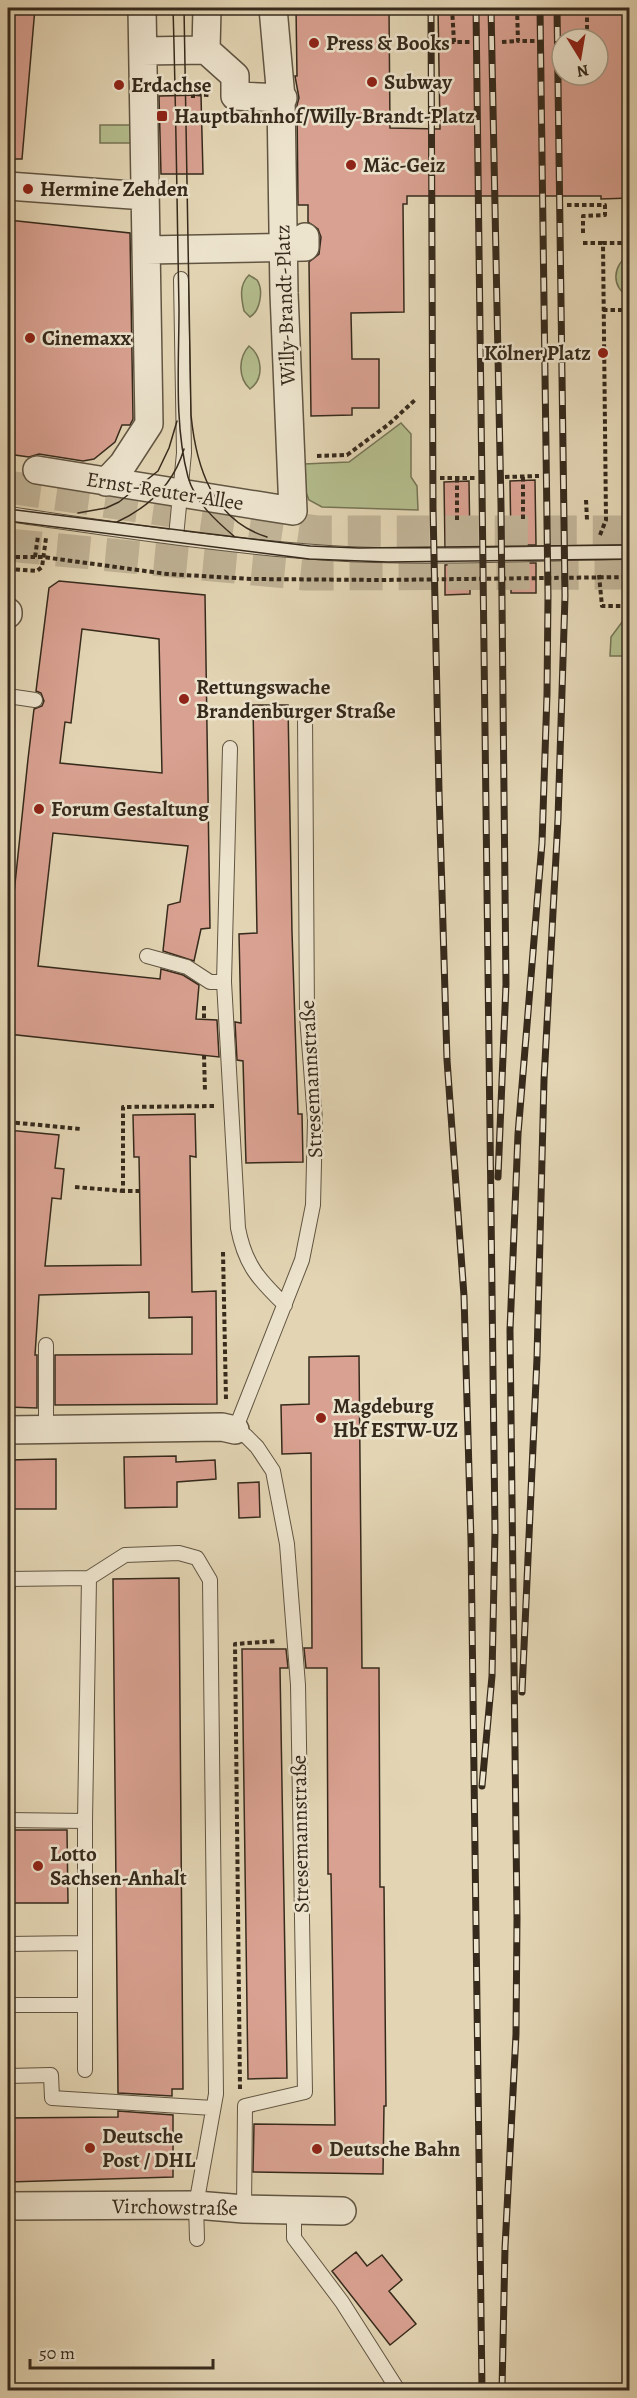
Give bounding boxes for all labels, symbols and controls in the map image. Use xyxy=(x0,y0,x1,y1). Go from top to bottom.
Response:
north arrow xyxy=(550,27,610,87)
place label: Press & Books xyxy=(326,29,450,57)
marker: Press & Books xyxy=(307,36,321,50)
text: N xyxy=(575,59,590,83)
place label: Subway xyxy=(384,68,453,96)
place label: Erdachse xyxy=(131,71,212,99)
marker: Subway xyxy=(365,75,379,89)
marker: Erdachse xyxy=(112,78,126,92)
place label: Hauptbahnhof/Willy-Brandt-Platz xyxy=(174,102,475,130)
marker: Hauptbahnhof/Willy-Brandt-Platz xyxy=(155,109,169,123)
place label: Mäc-Geiz xyxy=(363,151,446,179)
marker: Mäc-Geiz xyxy=(344,158,358,172)
place label: Hermine Zehden xyxy=(40,175,188,203)
marker: Hermine Zehden xyxy=(21,182,35,196)
street label: Willy-Brandt-Platz xyxy=(268,224,302,387)
place label: Cinemaxx xyxy=(42,324,131,352)
marker: Cinemaxx xyxy=(23,331,37,345)
place label: Kölner Platz xyxy=(484,339,591,367)
marker: Kölner Platz xyxy=(596,346,610,360)
street label: Ernst-Reuter-Allee xyxy=(84,465,246,517)
place label: Rettungswache Brandenburger Straße xyxy=(196,673,396,725)
marker: Rettungswache Brandenburger Straße xyxy=(177,692,191,706)
place label: Forum Gestaltung xyxy=(51,795,209,823)
marker: Forum Gestaltung xyxy=(32,802,46,816)
street label: Stresemannstraße xyxy=(293,999,329,1159)
place label: Magdeburg Hbf ESTW-UZ xyxy=(333,1392,458,1444)
marker: Magdeburg Hbf ESTW-UZ xyxy=(314,1411,328,1425)
street label: Stresemannstraße xyxy=(285,1755,315,1913)
place label: Lotto Sachsen-Anhalt xyxy=(50,1840,187,1892)
marker: Lotto Sachsen-Anhalt xyxy=(31,1859,45,1873)
place label: Deutsche Post / DHL xyxy=(102,2122,196,2174)
place label: Deutsche Bahn xyxy=(329,2135,461,2163)
marker: Deutsche Post / DHL xyxy=(83,2141,97,2155)
marker: Deutsche Bahn xyxy=(310,2142,324,2156)
street label: Virchowstraße xyxy=(111,2192,238,2222)
scale bar xyxy=(30,2332,213,2370)
text: 50 m xyxy=(39,2341,75,2365)

